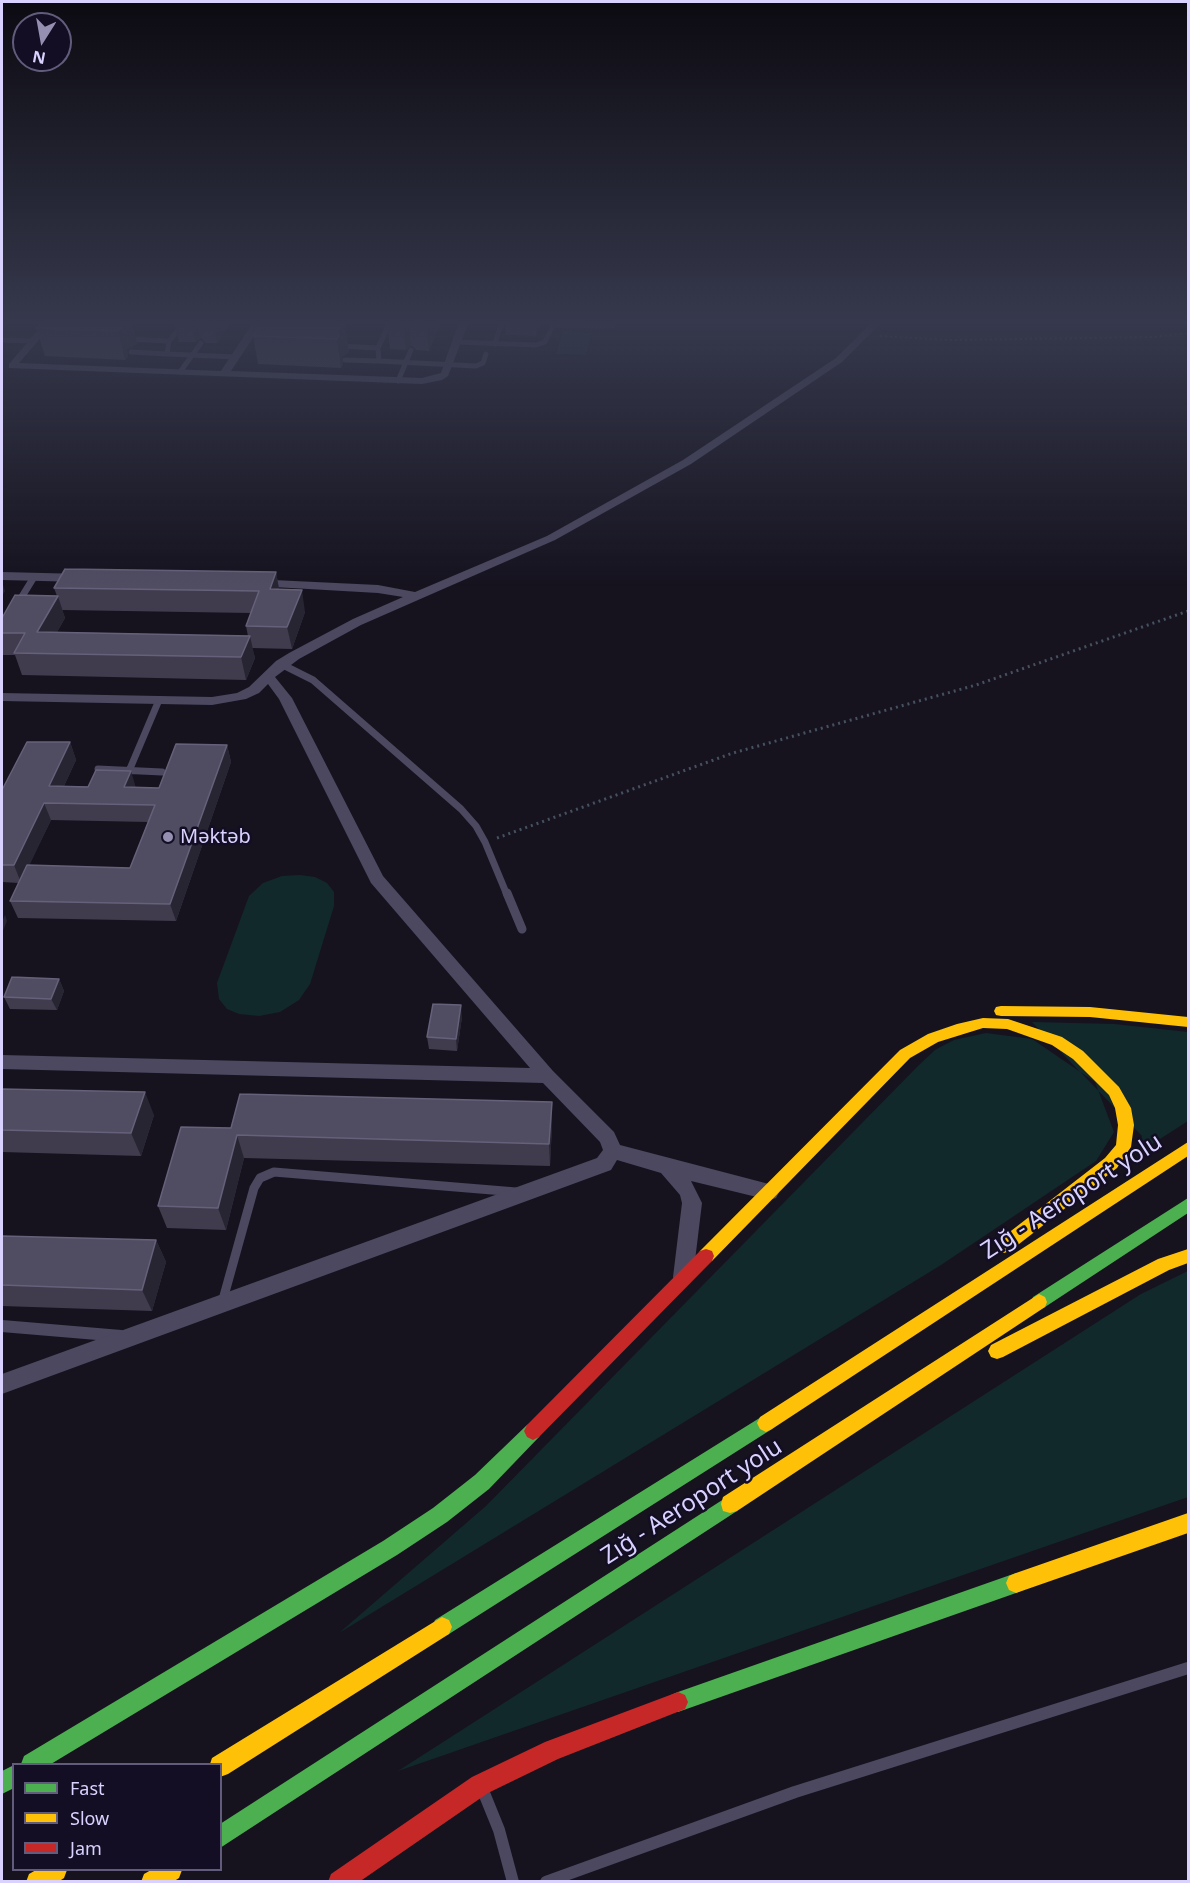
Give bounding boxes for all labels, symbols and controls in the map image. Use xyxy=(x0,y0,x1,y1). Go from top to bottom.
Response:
north arrow xyxy=(12,12,72,72)
text: N xyxy=(30,46,47,70)
place label: Məktəb xyxy=(180,825,251,849)
marker: Məktəb xyxy=(161,830,175,844)
street label: Zığ - Aeroport yolu xyxy=(976,1128,1168,1266)
street label: Zığ - Aeroport yolu xyxy=(596,1433,788,1571)
legend xyxy=(12,1763,222,1871)
text: Fast xyxy=(70,1776,105,1800)
text: Slow xyxy=(70,1806,109,1830)
text: Jam xyxy=(70,1836,102,1860)

